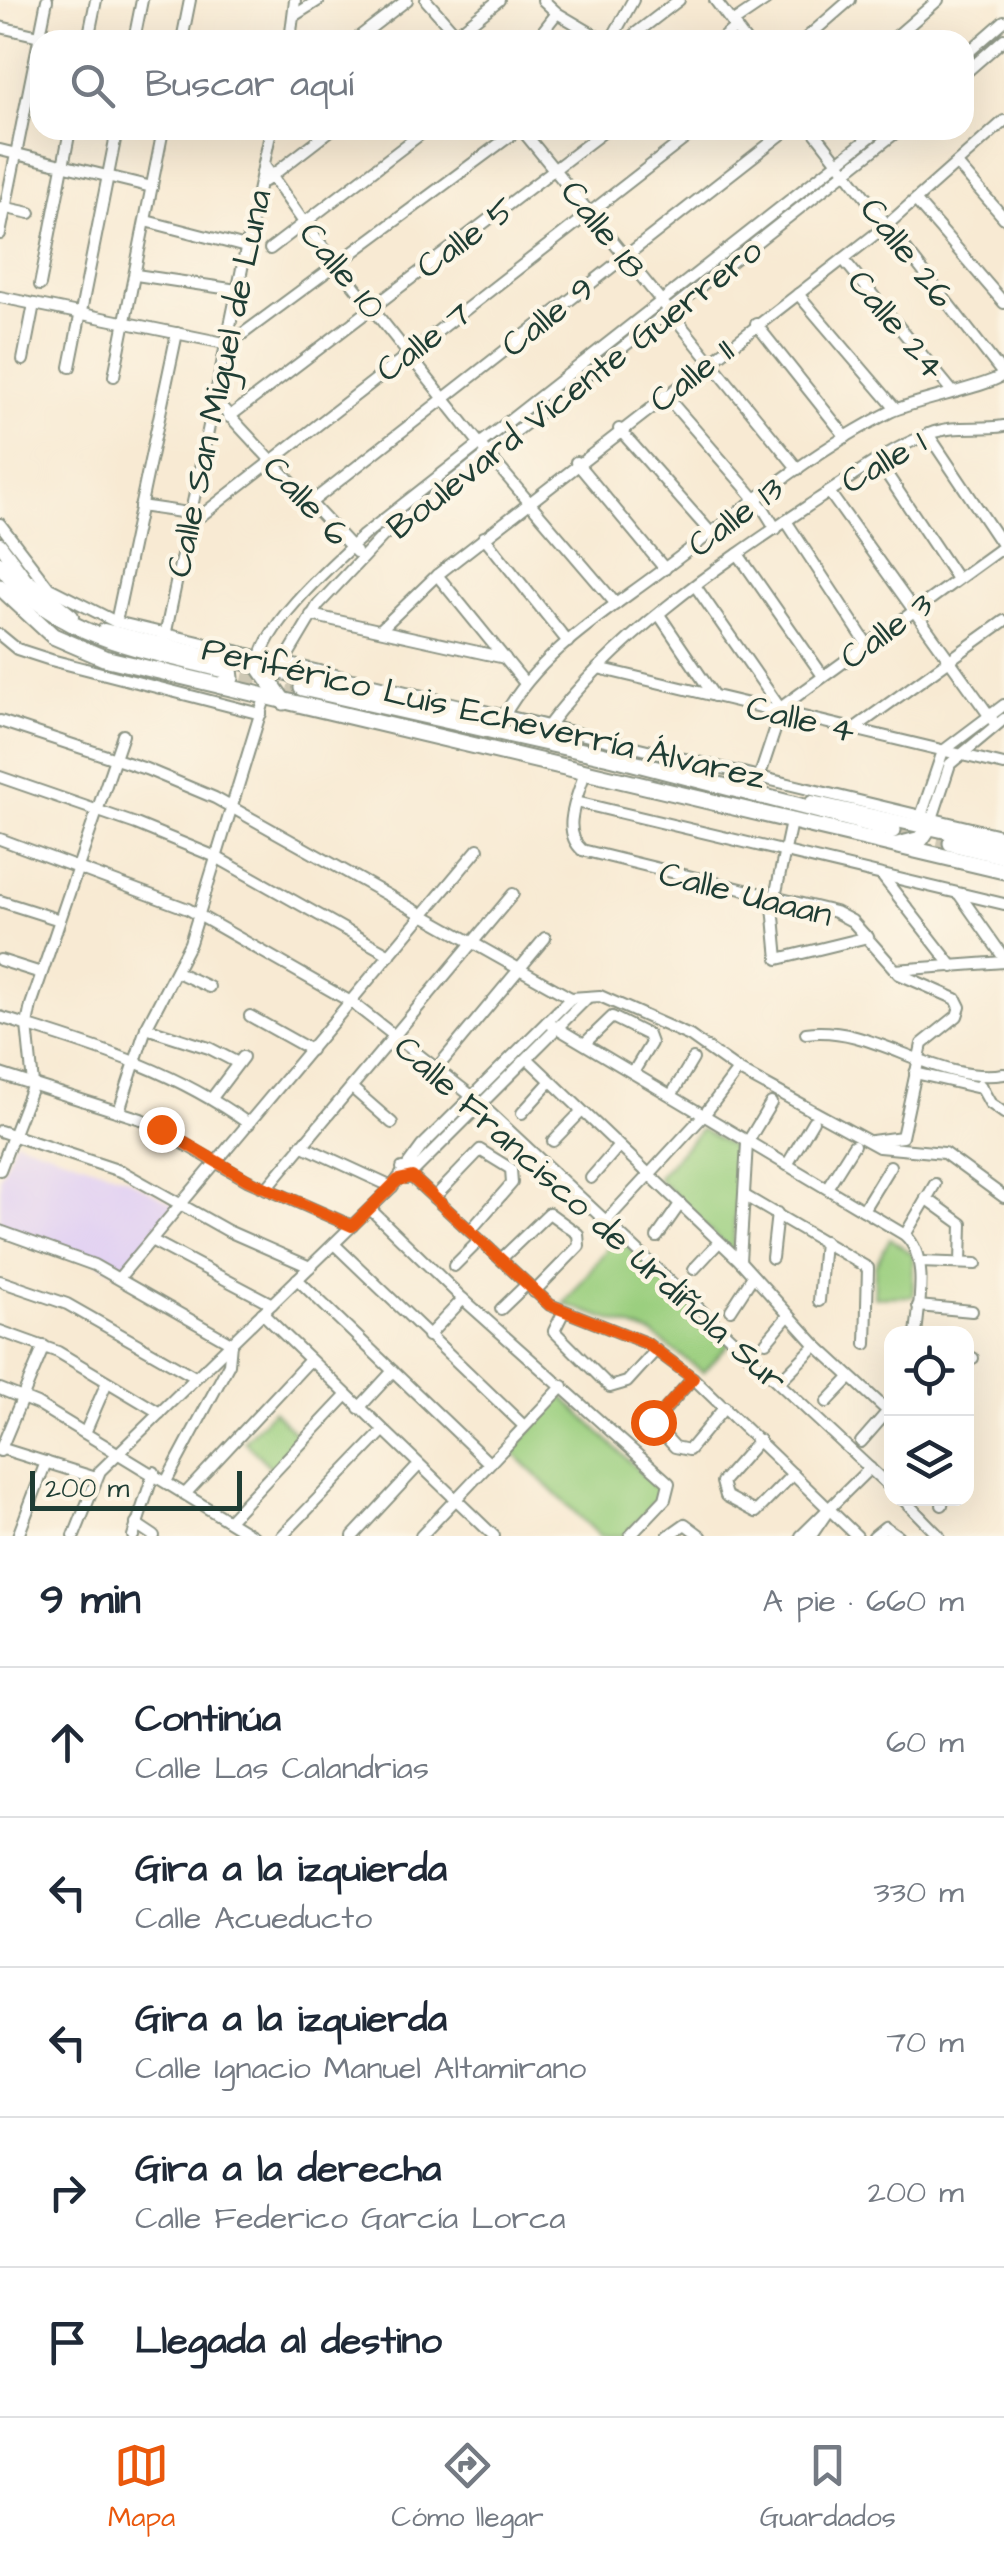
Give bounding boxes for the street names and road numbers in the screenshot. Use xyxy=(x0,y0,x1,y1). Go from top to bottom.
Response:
street label: Calle 18 xyxy=(549,170,657,290)
street label: Calle San Miguel de Luna xyxy=(154,185,286,582)
street label: Calle 5 xyxy=(406,186,525,291)
street label: Calle 26 xyxy=(848,187,966,319)
street label: Calle 10 xyxy=(287,212,396,330)
street label: Boulevard Vicente Guerrero xyxy=(377,227,773,551)
street label: Calle 24 xyxy=(835,259,957,391)
street label: Calle 9 xyxy=(491,265,605,369)
street label: Calle 7 xyxy=(366,290,482,394)
street label: Calle 11 xyxy=(639,327,745,425)
street label: Calle 1 xyxy=(832,418,935,506)
street label: Calle 6 xyxy=(251,445,361,557)
street label: Calle 13 xyxy=(678,465,794,570)
street label: Calle 3 xyxy=(830,581,943,682)
street label: Periférico Luis Echeverría Álvarez xyxy=(197,625,771,802)
street label: Calle 4 xyxy=(741,683,860,756)
street label: Calle Uaaan xyxy=(654,849,837,940)
street label: Calle Francisco de Urdiñola Sur xyxy=(383,1024,797,1404)

